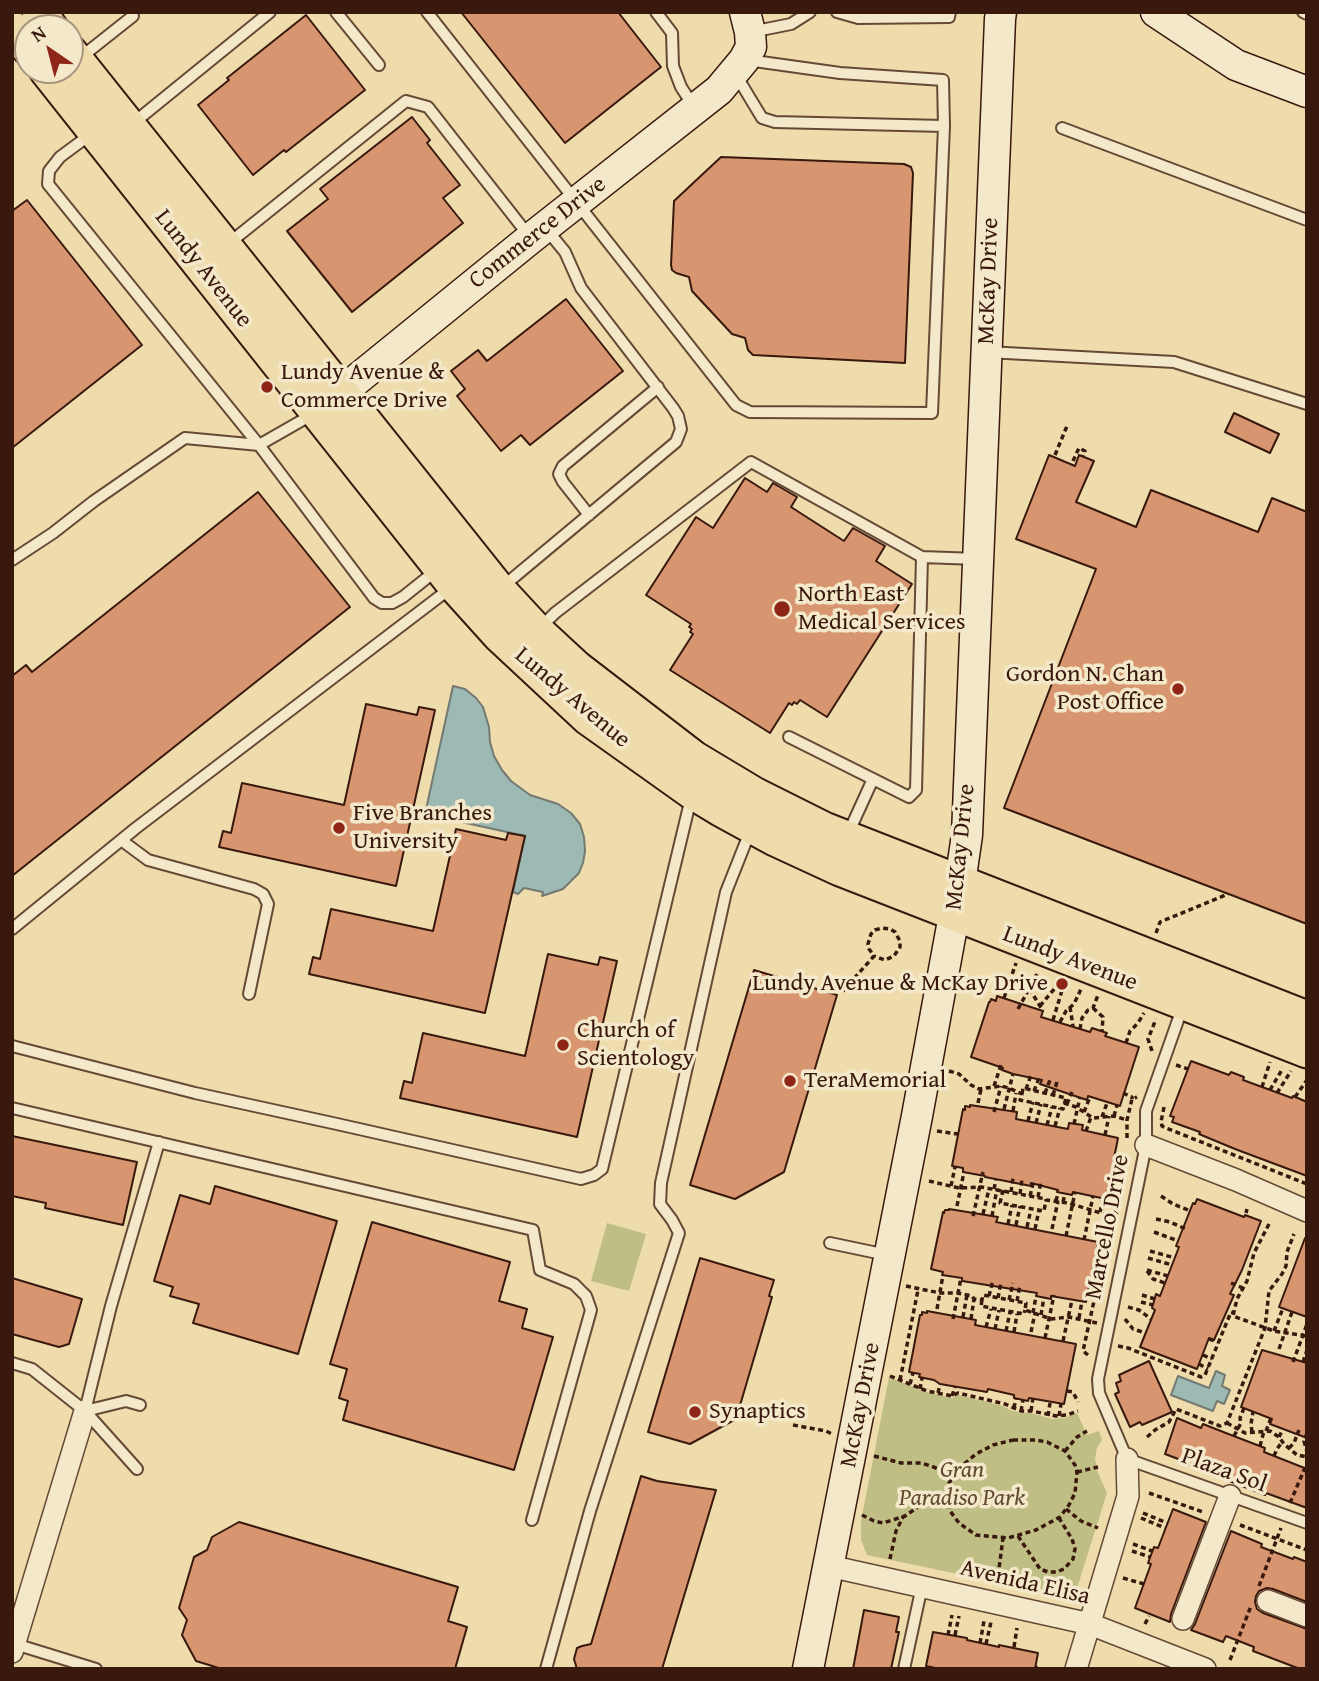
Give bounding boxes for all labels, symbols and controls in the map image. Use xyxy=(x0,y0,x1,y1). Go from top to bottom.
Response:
north arrow xyxy=(14,14,84,84)
text: N xyxy=(25,18,51,49)
street label: Commerce Drive xyxy=(464,170,612,296)
street label: Lundy Avenue xyxy=(148,204,258,334)
street label: McKay Drive xyxy=(972,217,1006,345)
place label: Lundy Avenue & Commerce Drive xyxy=(281,359,447,415)
marker: Lundy Avenue & Commerce Drive xyxy=(259,379,275,395)
place label: North East Medical Services xyxy=(798,581,965,637)
marker: North East Medical Services xyxy=(772,599,792,619)
street label: Lundy Avenue xyxy=(508,641,636,755)
place label: Gordon N. Chan Post Office xyxy=(1006,661,1164,717)
marker: Gordon N. Chan Post Office xyxy=(1170,681,1186,697)
street label: McKay Drive xyxy=(940,782,982,912)
place label: Five Branches University xyxy=(353,800,492,856)
marker: Five Branches University xyxy=(331,820,347,836)
street label: Lundy Avenue xyxy=(999,920,1141,998)
place label: Lundy Avenue & McKay Drive xyxy=(752,970,1048,998)
marker: Lundy Avenue & McKay Drive xyxy=(1054,976,1070,992)
place label: Church of Scientology xyxy=(577,1017,694,1073)
marker: Church of Scientology xyxy=(555,1037,571,1053)
place label: TeraMemorial xyxy=(804,1067,946,1095)
marker: TeraMemorial xyxy=(782,1073,798,1089)
street label: Marcello Drive xyxy=(1080,1152,1136,1302)
street label: McKay Drive xyxy=(835,1340,887,1470)
place label: Synaptics xyxy=(709,1398,806,1426)
marker: Synaptics xyxy=(687,1404,703,1420)
street label: Plaza Sol xyxy=(1177,1442,1271,1500)
park label: Gran Paradiso Park xyxy=(899,1457,1025,1513)
street label: Avenida Elisa xyxy=(957,1554,1093,1612)

